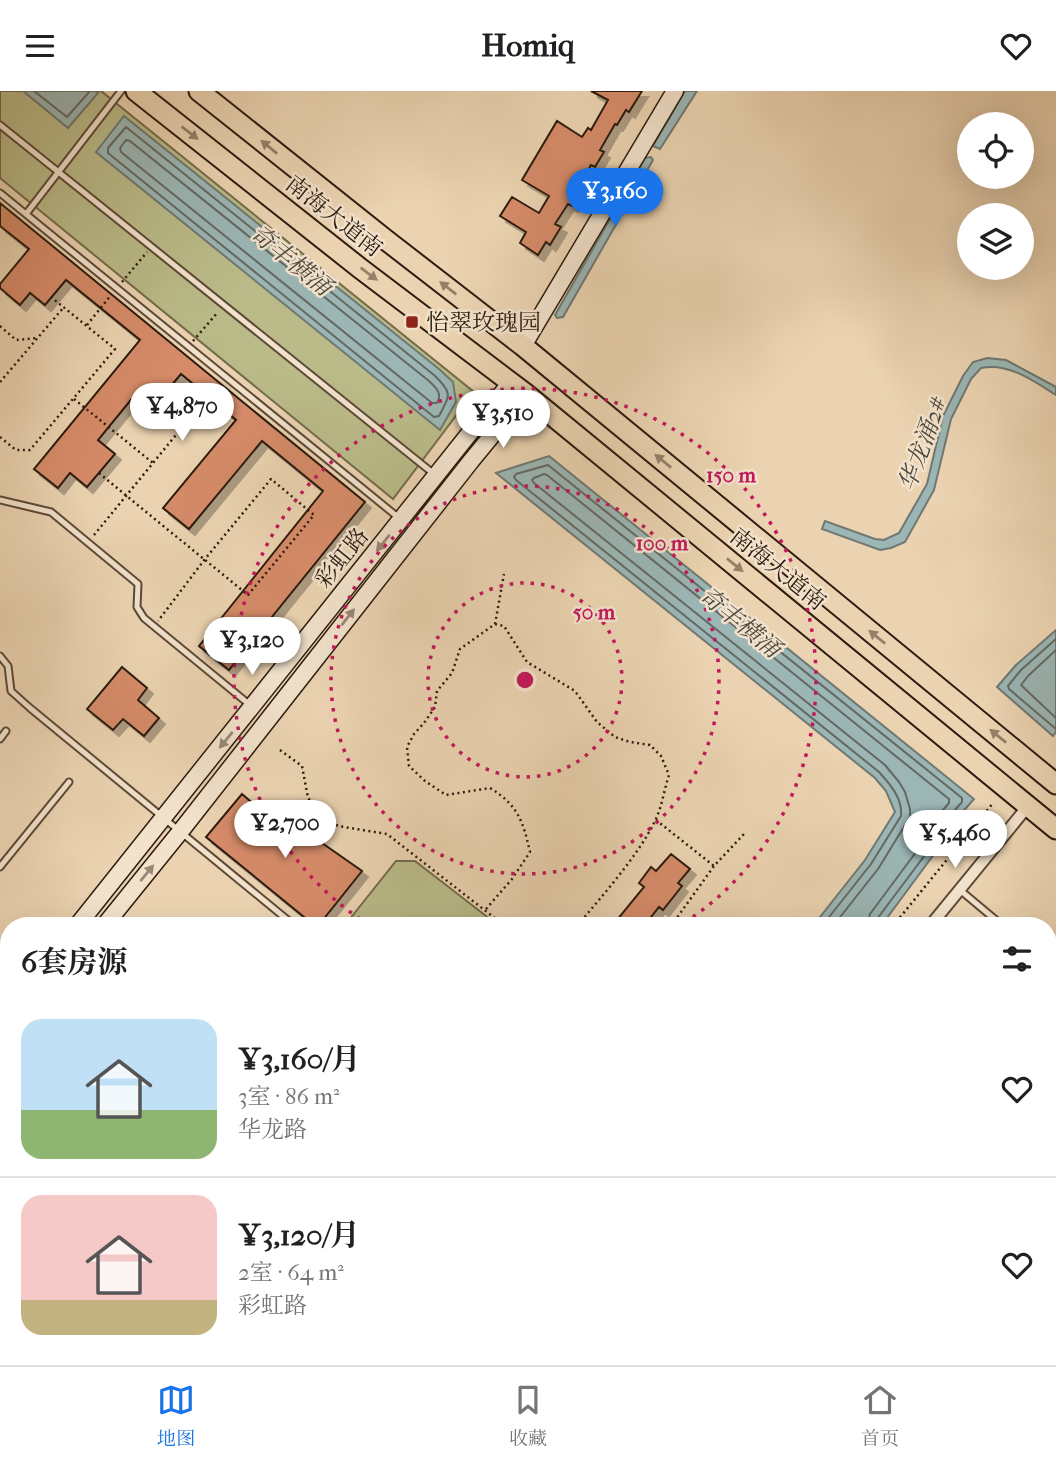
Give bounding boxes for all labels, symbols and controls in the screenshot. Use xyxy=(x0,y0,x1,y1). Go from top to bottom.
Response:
icon: menu xyxy=(21,27,59,65)
text: Homiq xyxy=(481,27,575,64)
icon: heart xyxy=(997,27,1035,65)
map controls xyxy=(957,112,1034,280)
button: locate xyxy=(957,112,1034,189)
one-way arrow xyxy=(180,126,198,141)
one-way arrow xyxy=(261,140,278,155)
pin: ¥3,160 xyxy=(558,169,672,228)
street label: 南海大道南 xyxy=(280,170,388,262)
text: ¥3,160 xyxy=(582,177,648,204)
button: layers xyxy=(957,203,1034,280)
water label: 奇丰横涌 xyxy=(245,219,339,303)
one-way arrow xyxy=(359,267,377,282)
one-way arrow xyxy=(439,281,457,295)
place label: 怡翠玫瑰园 xyxy=(426,309,541,336)
marker: 怡翠玫瑰园 xyxy=(404,314,420,330)
pin: ¥4,870 xyxy=(125,383,239,443)
pin: ¥3,510 xyxy=(446,391,560,450)
water label: 华龙涌2# xyxy=(893,391,953,495)
text: ¥4,870 xyxy=(146,392,218,419)
text: ¥3,510 xyxy=(472,399,534,426)
one-way arrow xyxy=(655,454,673,469)
text: 150 m xyxy=(706,463,757,487)
street label: 南海大道南 xyxy=(725,522,831,616)
street label: 彩虹路 xyxy=(310,523,374,593)
text: 100 m xyxy=(636,531,689,555)
one-way arrow xyxy=(376,533,391,551)
one-way arrow xyxy=(725,558,743,573)
water label: 奇丰横涌 xyxy=(694,581,788,665)
text: 50 m xyxy=(573,600,616,624)
one-way arrow xyxy=(341,608,355,626)
pin: ¥3,120 xyxy=(195,617,309,677)
text: ¥3,120 xyxy=(220,626,284,653)
one-way arrow xyxy=(868,630,885,645)
centre of rings xyxy=(513,668,537,692)
one-way arrow xyxy=(989,729,1006,744)
one-way arrow xyxy=(219,731,234,748)
pin: ¥2,700 xyxy=(228,801,342,860)
text: ¥2,700 xyxy=(250,809,320,836)
pin: ¥5,460 xyxy=(898,811,1012,870)
text: ¥5,460 xyxy=(919,819,991,846)
one-way arrow xyxy=(139,864,154,881)
icon: filters xyxy=(998,940,1036,978)
text: 6套房源 xyxy=(21,945,127,980)
text: ¥3,160/月 xyxy=(238,1042,361,1077)
icon: home xyxy=(77,1047,161,1131)
icon: heart xyxy=(998,1070,1036,1108)
text: 3室 · 86 m² xyxy=(238,1083,340,1110)
text: 华龙路 xyxy=(238,1116,307,1143)
text: ¥3,120/月 xyxy=(238,1218,360,1253)
icon: home xyxy=(77,1223,161,1307)
icon: heart xyxy=(998,1246,1036,1284)
text: 2室 · 64 m² xyxy=(238,1259,344,1286)
text: 彩虹路 xyxy=(238,1292,307,1319)
tab: 地图 xyxy=(157,1381,195,1450)
tab: 收藏 xyxy=(509,1381,547,1450)
tab: 首页 xyxy=(861,1381,899,1450)

